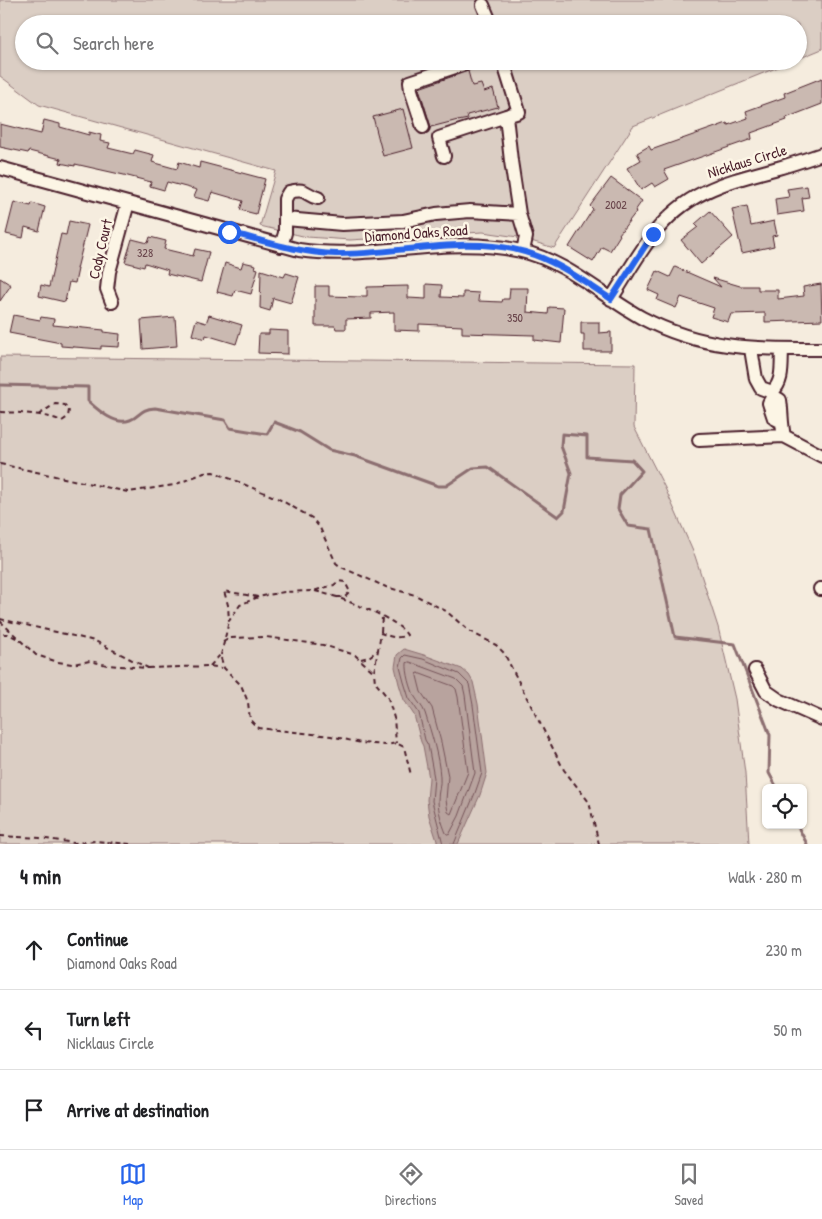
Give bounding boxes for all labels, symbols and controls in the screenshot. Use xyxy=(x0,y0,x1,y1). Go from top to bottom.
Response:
search box xyxy=(15,15,807,70)
icon: search xyxy=(33,29,61,57)
text: Search here xyxy=(73,30,154,56)
street label: Nicklaus Circle xyxy=(705,139,789,183)
house number: 2002 xyxy=(605,196,627,213)
street label: Cody Court xyxy=(83,216,117,281)
street label: Diamond Oaks Road xyxy=(364,219,468,247)
route start xyxy=(218,221,241,244)
route end xyxy=(642,223,665,246)
house number: 328 xyxy=(137,244,153,261)
house number: 350 xyxy=(507,309,523,326)
map controls xyxy=(762,784,807,829)
button: locate xyxy=(762,784,807,829)
text: 4 min xyxy=(20,862,61,891)
text: Walk · 280 m xyxy=(728,866,802,888)
text: Continue xyxy=(67,926,128,952)
icon: ahead xyxy=(20,936,48,964)
text: 230 m xyxy=(766,939,802,961)
text: Diamond Oaks Road xyxy=(67,952,177,974)
text: Turn left xyxy=(67,1006,130,1032)
icon: left xyxy=(20,1016,48,1044)
text: 50 m xyxy=(774,1019,802,1041)
text: Nicklaus Circle xyxy=(67,1032,154,1054)
icon: arrive xyxy=(20,1096,48,1124)
text: Arrive at destination xyxy=(67,1097,209,1123)
tab: Map xyxy=(119,1160,147,1209)
tab: Directions xyxy=(385,1160,436,1209)
tab: Saved xyxy=(674,1160,703,1209)

